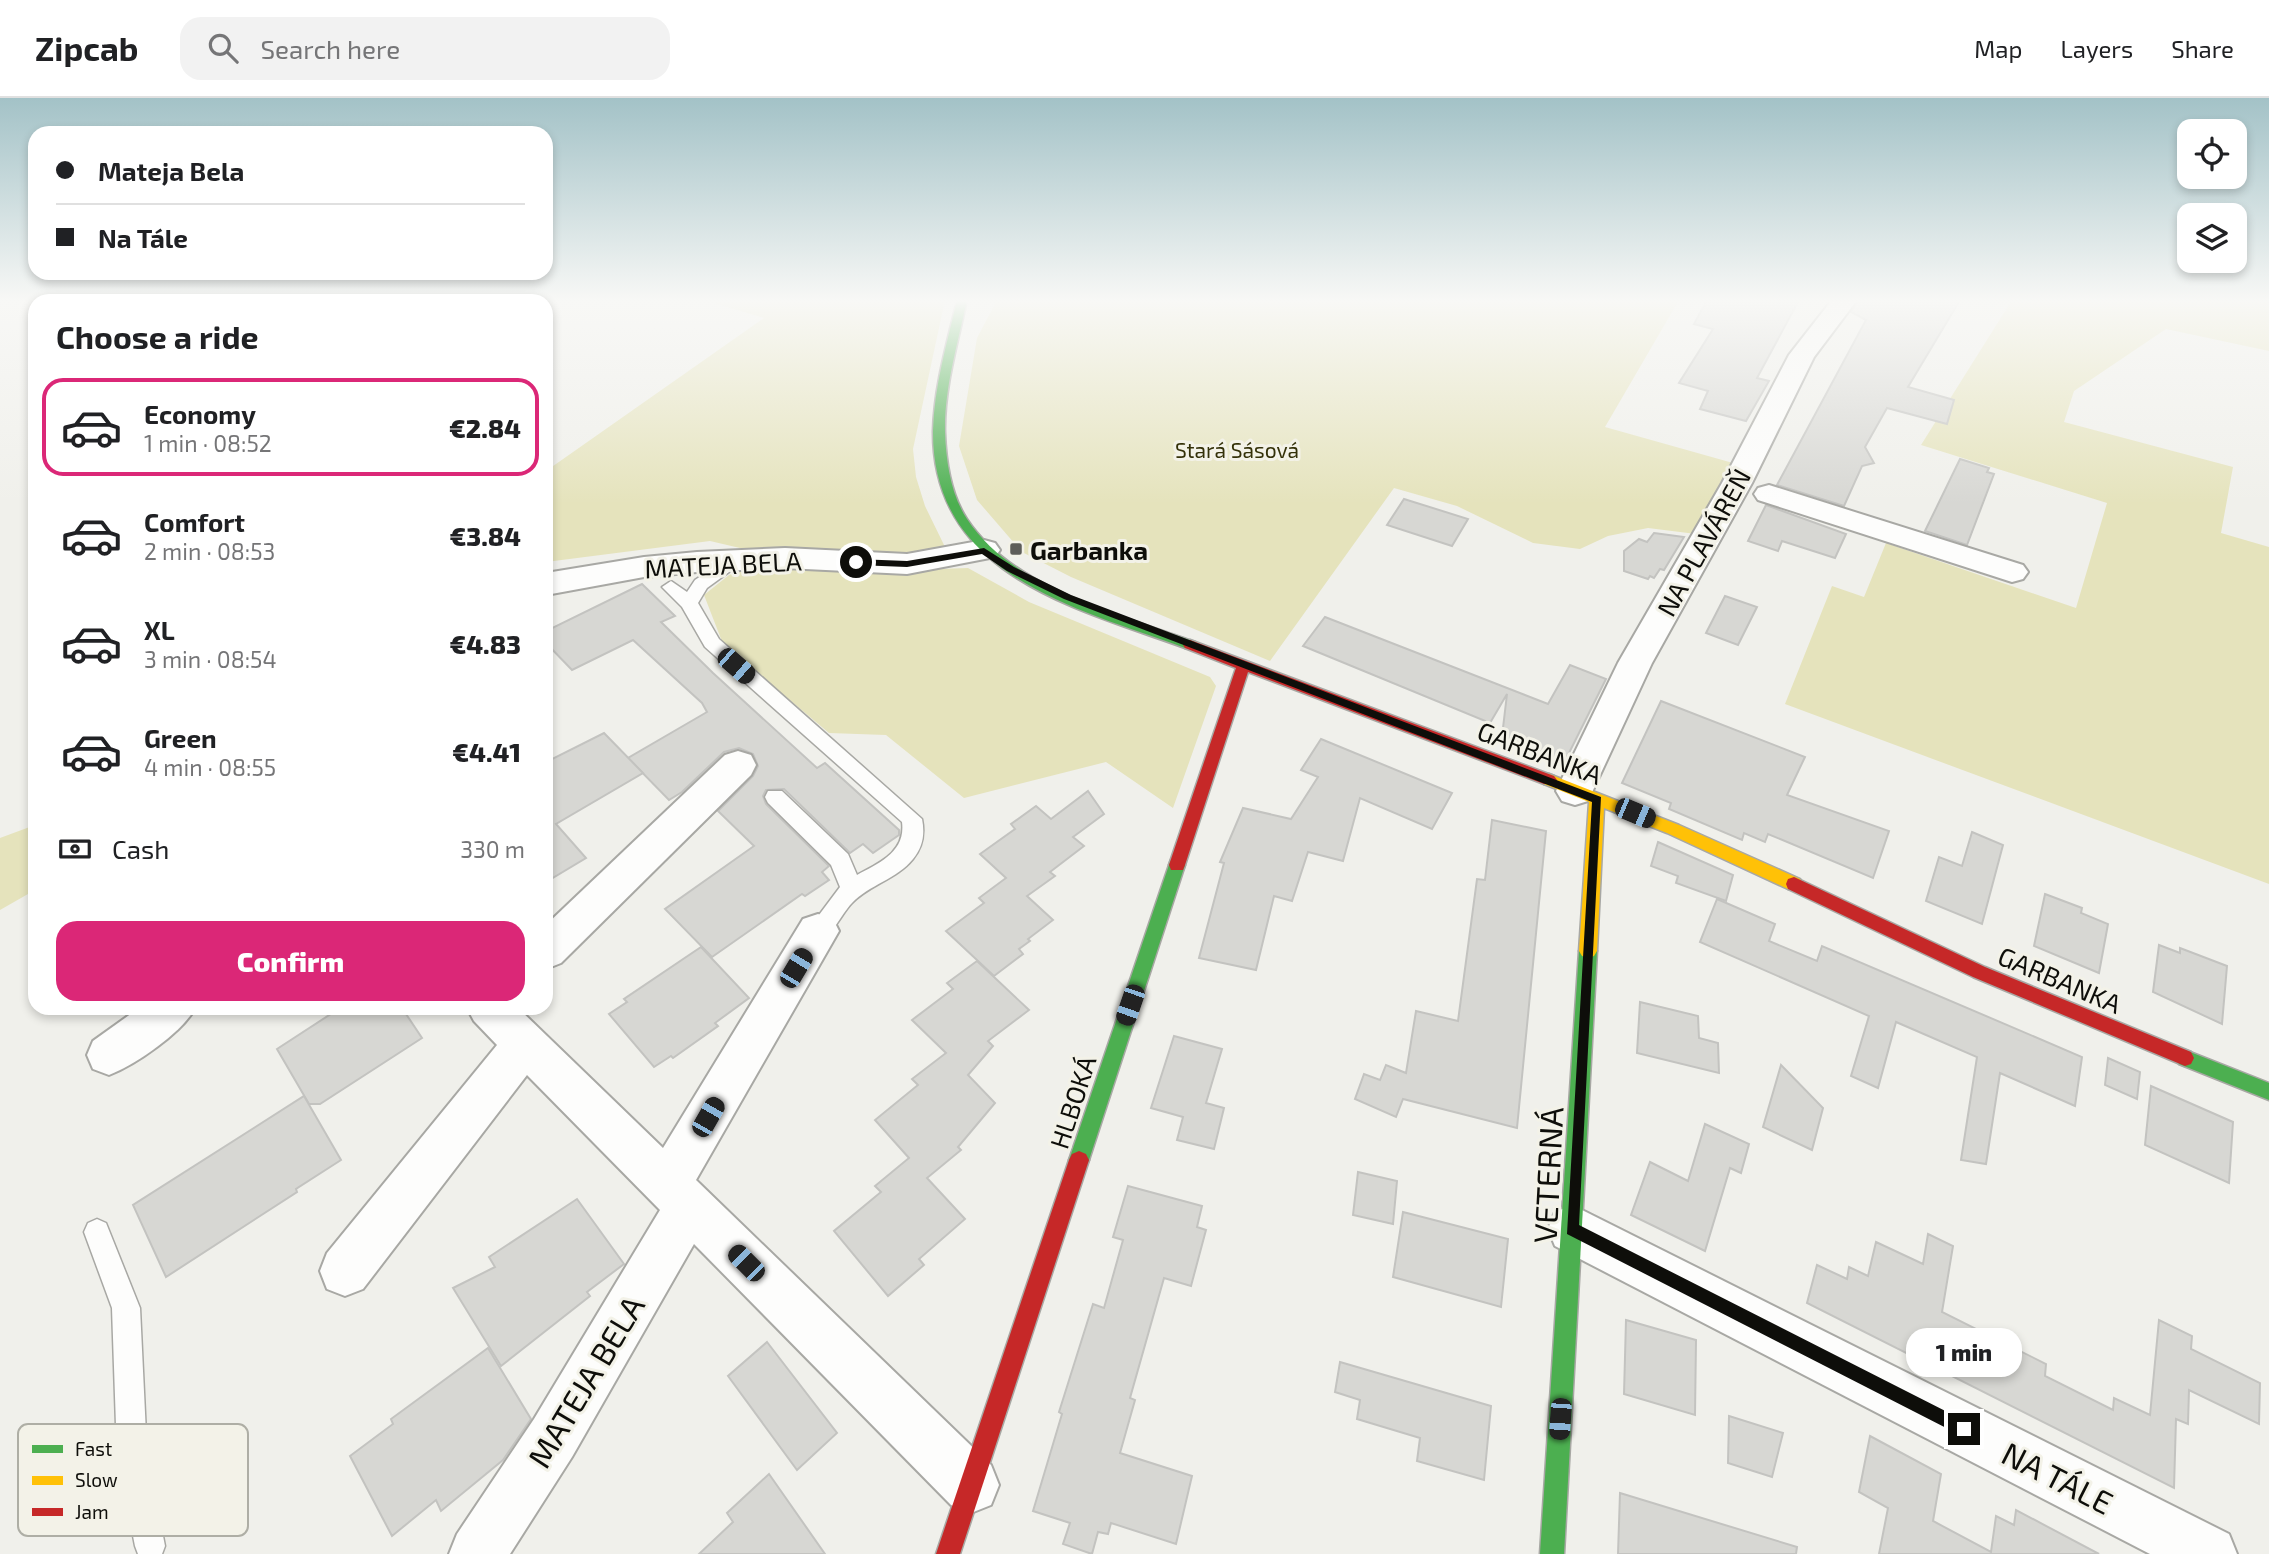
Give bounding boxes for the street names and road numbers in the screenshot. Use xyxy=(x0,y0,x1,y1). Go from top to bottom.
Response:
street label: NA PLAVÁREŇ xyxy=(1650,463,1756,621)
street label: MATEJA BELA xyxy=(644,544,802,584)
street label: GARBANKA xyxy=(1473,714,1607,790)
street label: GARBANKA xyxy=(1994,939,2126,1019)
street label: HLBOKÁ xyxy=(1042,1052,1102,1152)
street label: VETERNÁ xyxy=(1524,1106,1570,1244)
street label: MATEJA BELA xyxy=(519,1288,651,1474)
street label: NA TÁLE xyxy=(1996,1433,2120,1521)

